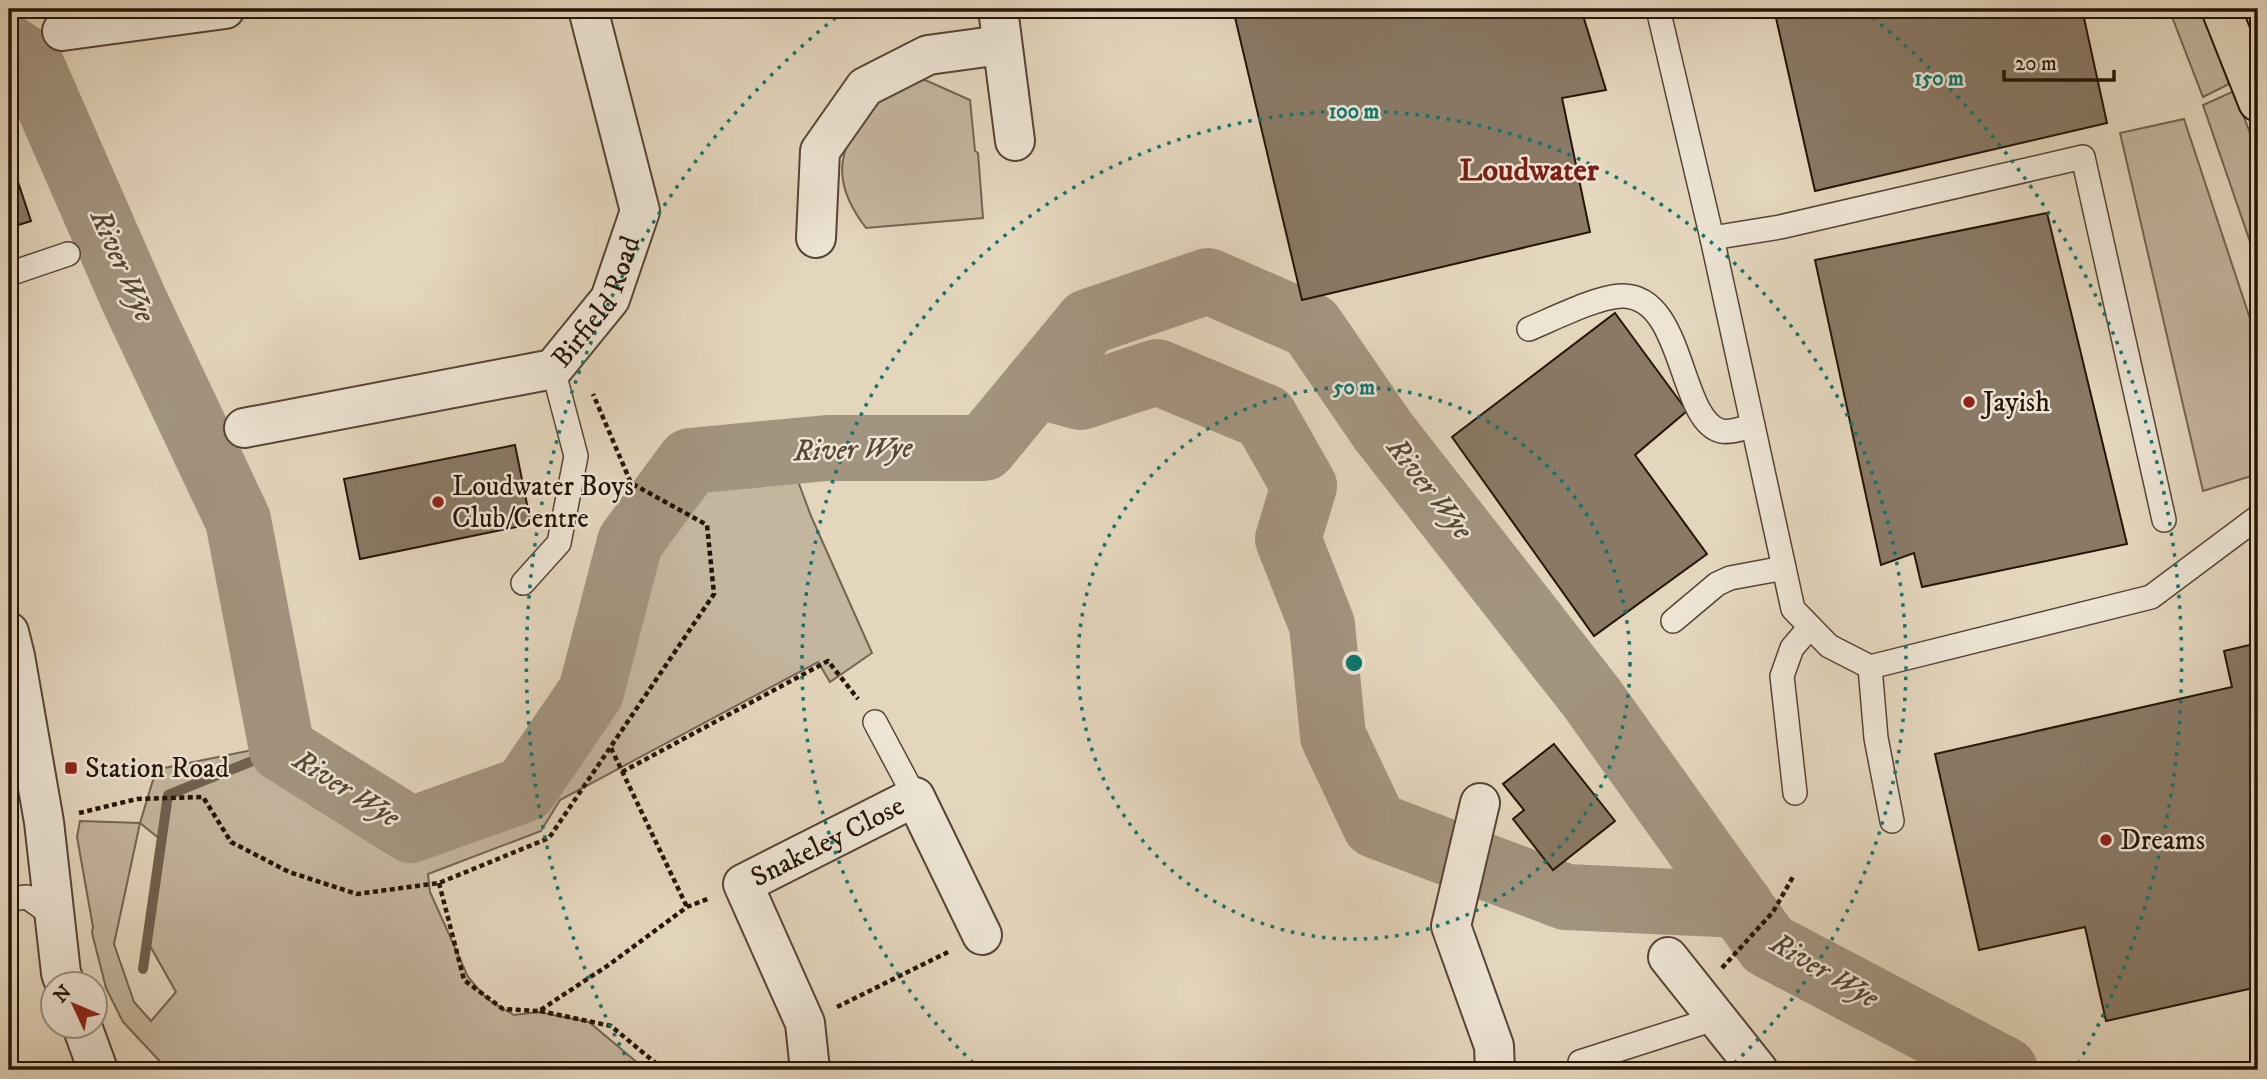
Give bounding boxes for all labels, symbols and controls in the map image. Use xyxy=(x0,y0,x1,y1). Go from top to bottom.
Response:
scale bar xyxy=(2004,38,2115,82)
text: 20 m xyxy=(2015,51,2057,77)
text: 150 m xyxy=(1914,66,1964,92)
text: 100 m xyxy=(1329,99,1379,125)
district label: Loudwater xyxy=(1459,151,1600,191)
water label: River Wye xyxy=(80,203,163,329)
street label: Birfield Road xyxy=(544,231,648,375)
text: 50 m xyxy=(1332,375,1375,401)
place label: Jayish xyxy=(1980,385,2050,420)
marker: Jayish xyxy=(1961,394,1977,410)
water label: River Wye xyxy=(792,429,914,471)
water label: River Wye xyxy=(1377,430,1481,548)
place label: Loudwater Boys Club/Centre xyxy=(452,469,634,536)
marker: Loudwater Boys Club/Centre xyxy=(430,494,446,510)
centre of rings xyxy=(1342,651,1366,675)
water label: River Wye xyxy=(285,741,407,837)
place label: Station Road xyxy=(85,751,229,786)
marker: Station Road xyxy=(63,760,79,776)
street label: Snakeley Close xyxy=(745,788,910,895)
place label: Dreams xyxy=(2120,823,2205,858)
marker: Dreams xyxy=(2098,832,2114,848)
water label: River Wye xyxy=(1762,925,1886,1017)
north arrow xyxy=(38,970,108,1040)
text: N xyxy=(49,980,77,1008)

